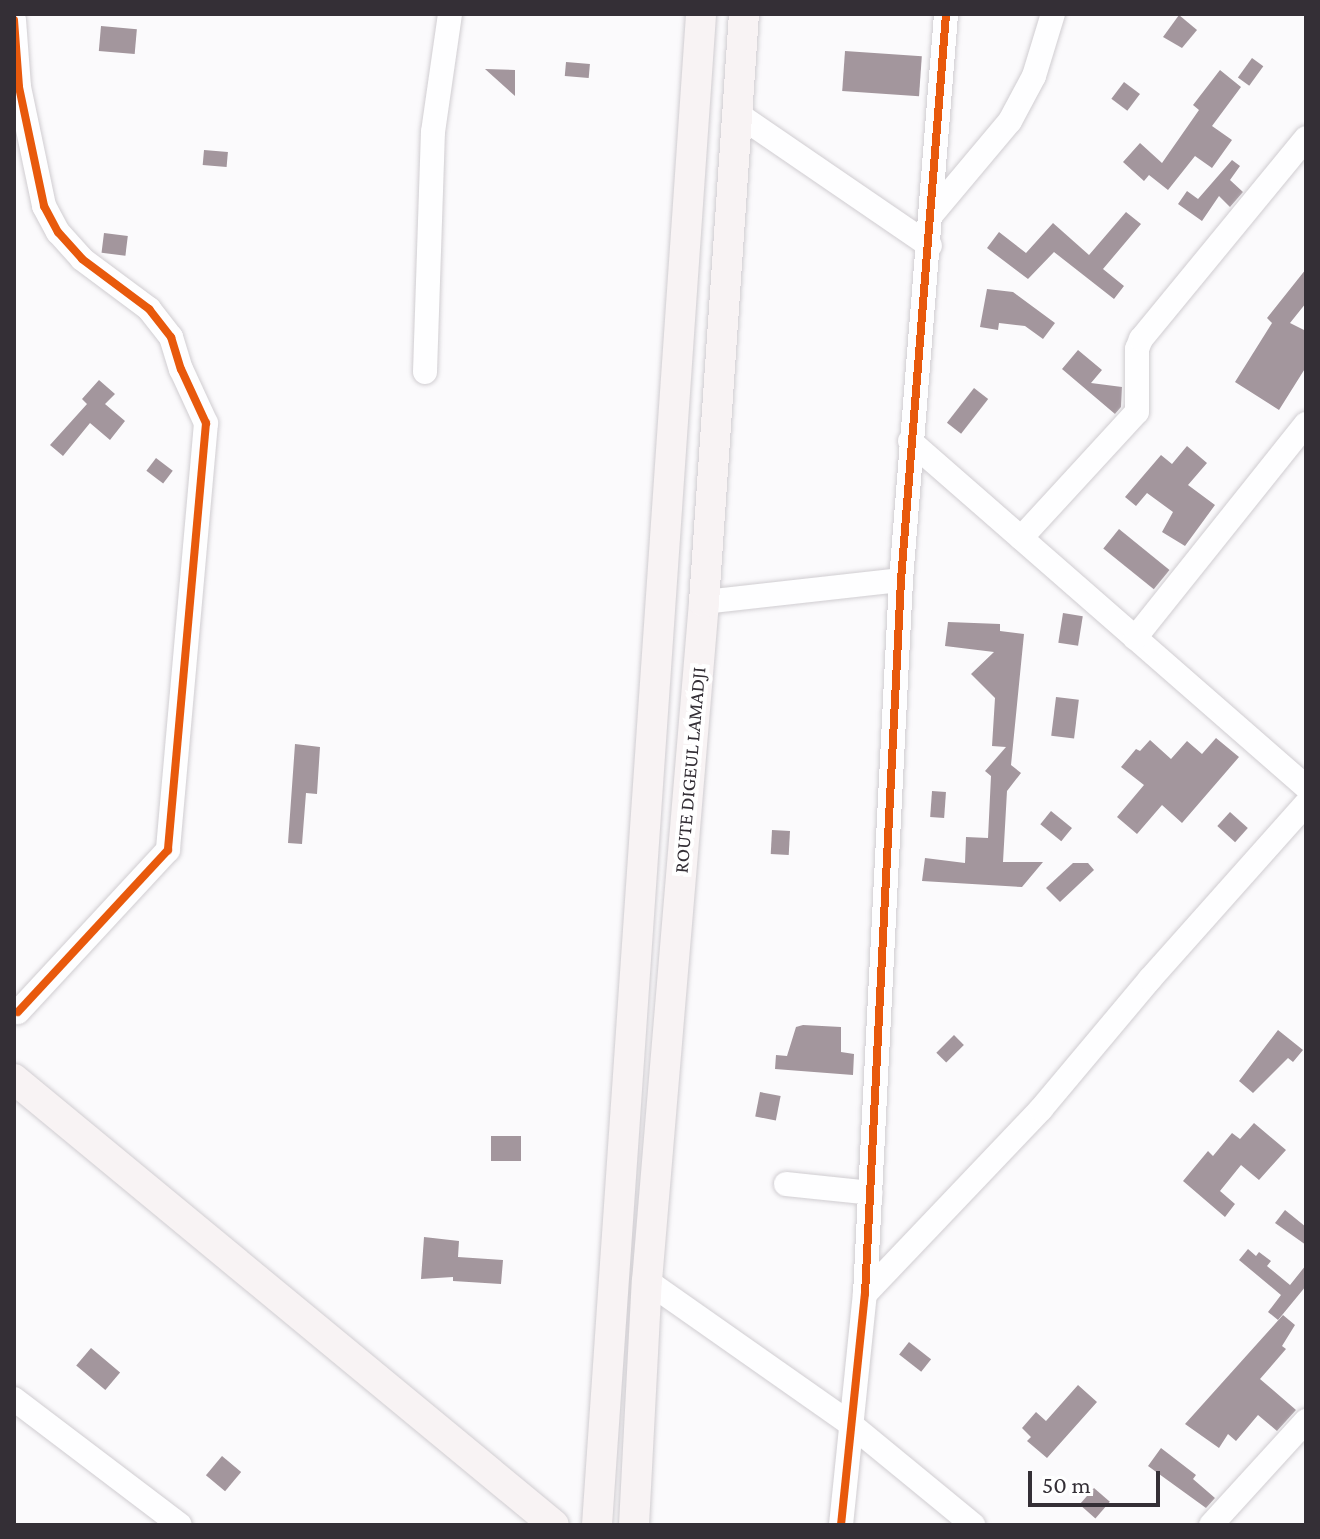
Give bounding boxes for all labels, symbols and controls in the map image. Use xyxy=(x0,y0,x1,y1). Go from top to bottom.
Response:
street label: ROUTE DIGEUL LAMADJI xyxy=(669,666,711,874)
scale bar xyxy=(1032,1455,1164,1505)
text: 50 m xyxy=(1042,1471,1091,1498)

